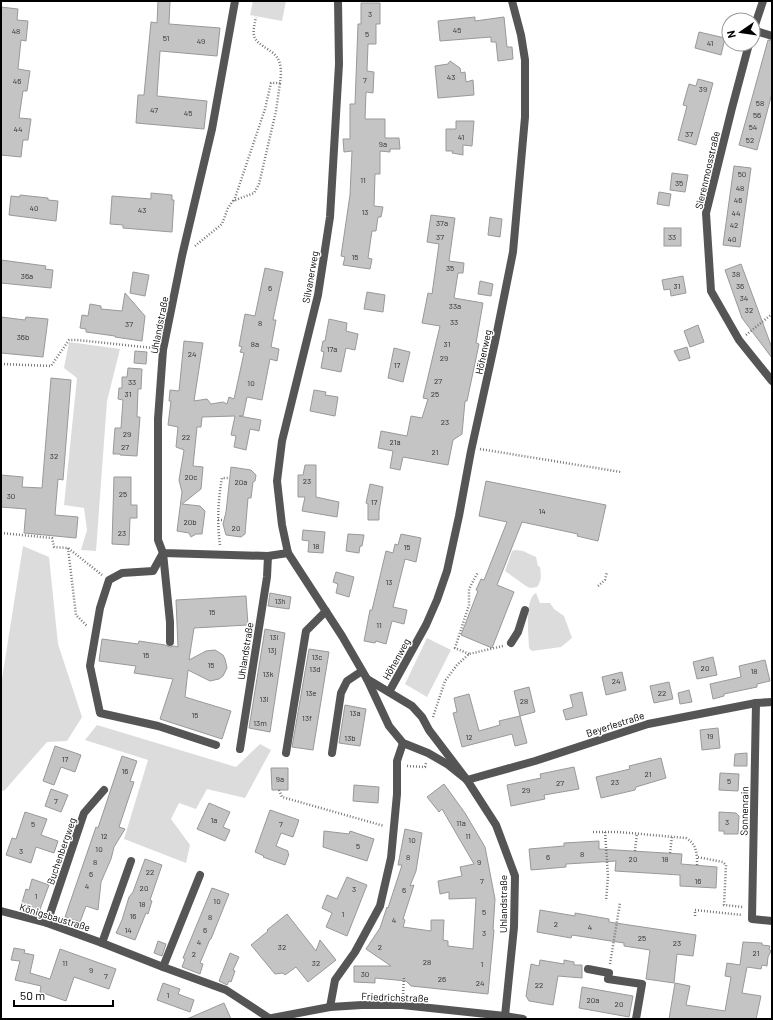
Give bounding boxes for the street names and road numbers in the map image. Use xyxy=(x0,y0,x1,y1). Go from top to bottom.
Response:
street label: Sierenmoosstraße xyxy=(692,130,722,210)
street label: Silvanerweg xyxy=(300,250,320,304)
street label: Uhlandstraße xyxy=(148,295,170,355)
street label: Höhenweg xyxy=(472,328,494,376)
street label: Uhlandstraße xyxy=(235,621,255,681)
street label: Höhenweg xyxy=(380,636,412,682)
street label: Beyerlestraße xyxy=(584,709,646,739)
street label: Sonnenrain xyxy=(738,786,750,836)
street label: Buchenbergweg xyxy=(44,816,78,886)
street label: Uhlandstraße xyxy=(497,875,509,933)
street label: Königsbaustraße xyxy=(18,901,92,933)
street label: Friedrichstraße xyxy=(361,990,429,1004)

